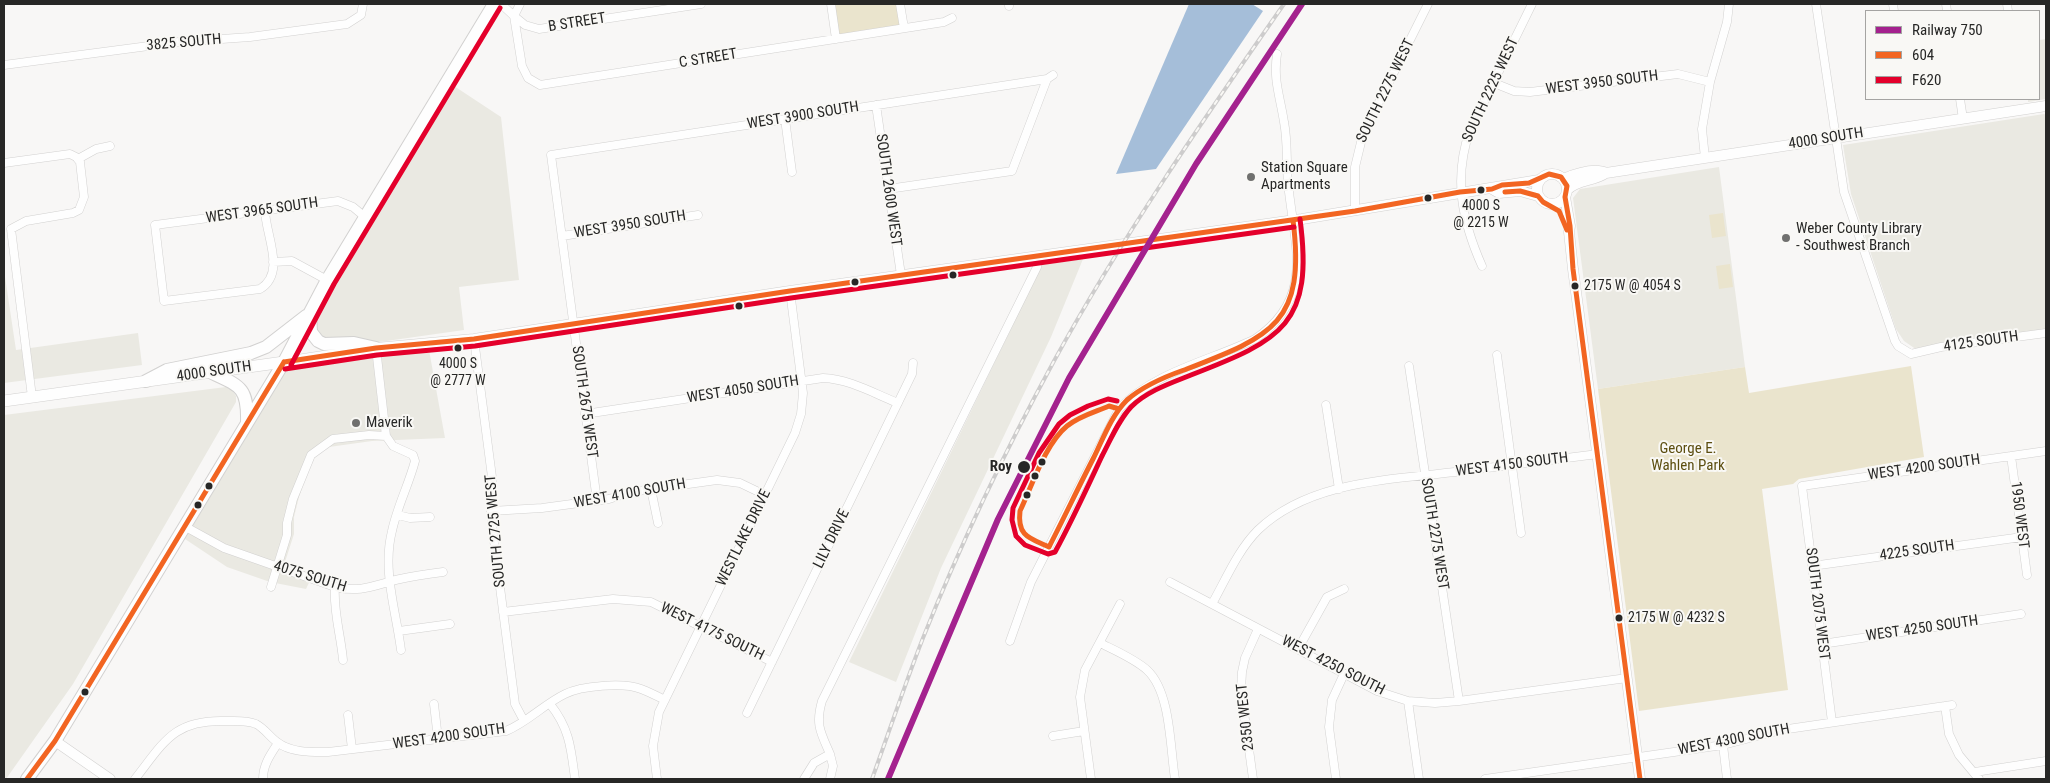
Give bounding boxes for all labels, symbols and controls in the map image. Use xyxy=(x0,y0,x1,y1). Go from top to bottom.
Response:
street label: B STREET xyxy=(547,10,607,36)
legend xyxy=(1865,10,2040,100)
text: Railway 750 xyxy=(1912,21,1983,39)
street label: 3825 SOUTH xyxy=(146,31,222,55)
street label: SOUTH 2225 WEST xyxy=(1459,35,1523,145)
street label: SOUTH 2275 WEST xyxy=(1353,36,1419,146)
street label: C STREET xyxy=(678,46,738,72)
text: 604 xyxy=(1912,46,1934,64)
street label: WEST 3950 SOUTH xyxy=(1545,67,1659,99)
text: F620 xyxy=(1912,71,1941,89)
street label: WEST 3900 SOUTH xyxy=(746,98,860,134)
street label: 4000 SOUTH xyxy=(1787,124,1865,154)
street label: SOUTH 2600 WEST xyxy=(871,133,905,247)
place label: Station Square Apartments xyxy=(1261,159,1348,194)
marker: Station Square Apartments xyxy=(1245,171,1257,183)
marker: 4000 S @ 2215 W xyxy=(1476,185,1486,195)
unlabelled marker xyxy=(1423,193,1433,203)
street label: WEST 3965 SOUTH xyxy=(205,194,319,228)
place label: 4000 S @ 2215 W xyxy=(1453,198,1509,230)
street label: WEST 3950 SOUTH xyxy=(573,207,687,243)
place label: Weber County Library - Southwest Branch xyxy=(1796,220,1922,255)
marker: Weber County Library - Southwest Branch xyxy=(1780,232,1792,244)
unlabelled marker xyxy=(948,270,958,280)
unlabelled marker xyxy=(850,277,860,287)
place label: 2175 W @ 4054 S xyxy=(1584,278,1681,294)
marker: 2175 W @ 4054 S xyxy=(1570,281,1580,291)
unlabelled marker xyxy=(734,301,744,311)
street label: 4125 SOUTH xyxy=(1942,328,2020,356)
marker: 4000 S @ 2777 W xyxy=(453,343,463,353)
street label: SOUTH 2675 WEST xyxy=(567,345,601,459)
place label: 4000 S @ 2777 W xyxy=(430,356,486,388)
street label: 4000 SOUTH xyxy=(175,358,253,386)
street label: WEST 4050 SOUTH xyxy=(686,372,800,408)
place label: Maverik xyxy=(366,414,413,432)
marker: Maverik xyxy=(350,417,362,429)
park label: George E. Wahlen Park xyxy=(1651,440,1725,475)
street label: WEST 4150 SOUTH xyxy=(1455,449,1569,481)
street label: WEST 4200 SOUTH xyxy=(1867,451,1981,485)
unlabelled marker xyxy=(1037,457,1047,467)
place label: Roy xyxy=(990,458,1012,476)
marker: Roy xyxy=(1016,459,1032,475)
unlabelled marker xyxy=(1030,471,1040,481)
street label: SOUTH 2725 WEST xyxy=(482,474,510,588)
street label: WEST 4100 SOUTH xyxy=(573,475,687,513)
street label: SOUTH 2275 WEST xyxy=(1416,477,1452,591)
street label: 1950 WEST xyxy=(2006,480,2032,550)
unlabelled marker xyxy=(204,481,214,491)
street label: WESTLAKE DRIVE xyxy=(713,487,775,589)
unlabelled marker xyxy=(1022,490,1032,500)
unlabelled marker xyxy=(193,500,203,510)
street label: LILY DRIVE xyxy=(810,506,854,572)
street label: 4225 SOUTH xyxy=(1878,537,1956,565)
street label: SOUTH 2075 WEST xyxy=(1801,547,1833,661)
street label: 4075 SOUTH xyxy=(271,557,349,597)
street label: WEST 4175 SOUTH xyxy=(657,599,767,665)
place label: 2175 W @ 4232 S xyxy=(1628,610,1725,626)
street label: WEST 4250 SOUTH xyxy=(1865,612,1979,646)
marker: 2175 W @ 4232 S xyxy=(1614,613,1624,623)
street label: WEST 4250 SOUTH xyxy=(1278,632,1388,700)
street label: 2350 WEST xyxy=(1234,682,1258,752)
unlabelled marker xyxy=(80,687,90,697)
street label: WEST 4200 SOUTH xyxy=(392,720,506,754)
street label: WEST 4300 SOUTH xyxy=(1677,720,1791,760)

